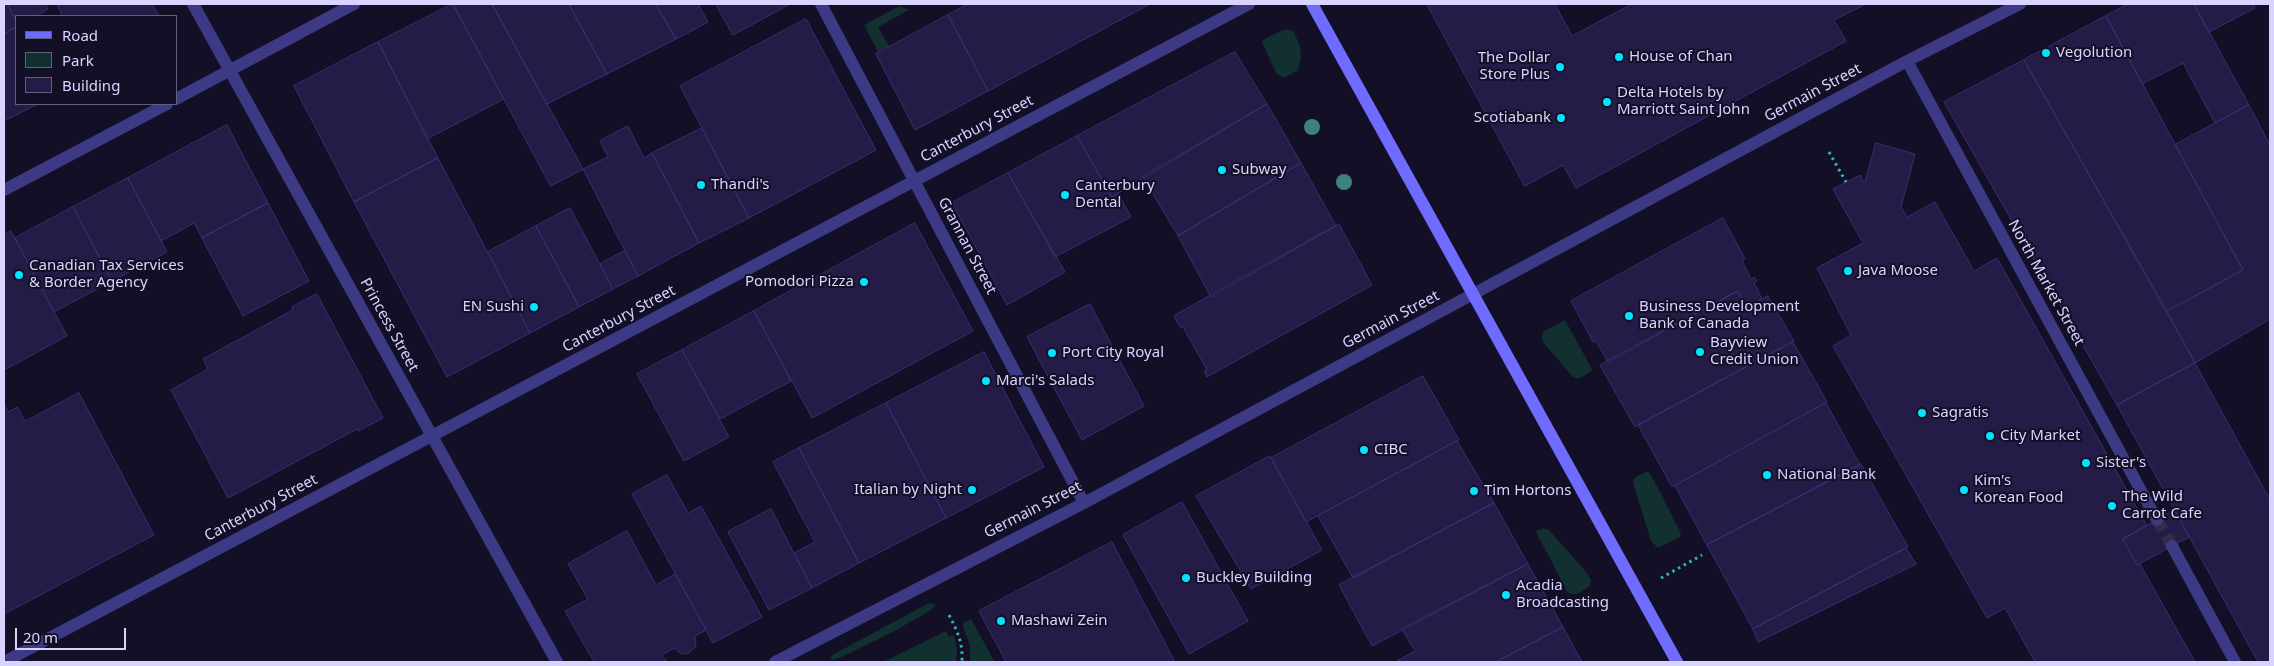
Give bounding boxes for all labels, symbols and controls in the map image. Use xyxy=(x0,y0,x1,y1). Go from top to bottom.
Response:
legend xyxy=(15,15,178,105)
text: Road xyxy=(62,25,98,45)
place label: Vegolution xyxy=(2056,44,2132,62)
marker: Vegolution xyxy=(2040,47,2052,59)
place label: House of Chan xyxy=(1629,48,1733,66)
place label: The Dollar Store Plus xyxy=(1478,49,1550,84)
text: Park xyxy=(62,50,94,70)
marker: House of Chan xyxy=(1613,51,1625,63)
street label: Germain Street xyxy=(1762,60,1864,126)
marker: The Dollar Store Plus xyxy=(1554,61,1566,73)
text: Building xyxy=(62,75,120,95)
place label: Delta Hotels by Marriott Saint John xyxy=(1617,84,1750,119)
street label: Canterbury Street xyxy=(917,92,1037,166)
marker: Delta Hotels by Marriott Saint John xyxy=(1601,96,1613,108)
place label: Scotiabank xyxy=(1474,109,1551,127)
marker: Scotiabank xyxy=(1555,112,1567,124)
place label: Subway xyxy=(1232,161,1286,179)
marker: Subway xyxy=(1216,164,1228,176)
place label: Thandi's xyxy=(711,176,769,194)
place label: Canterbury Dental xyxy=(1075,177,1155,212)
marker: Thandi's xyxy=(695,179,707,191)
marker: Canterbury Dental xyxy=(1059,189,1071,201)
street label: Grannan Street xyxy=(934,194,1000,298)
street label: North Market Street xyxy=(2004,217,2088,349)
place label: Canadian Tax Services & Border Agency xyxy=(29,257,184,292)
place label: Java Moose xyxy=(1858,262,1938,280)
marker: Java Moose xyxy=(1842,265,1854,277)
marker: Canadian Tax Services & Border Agency xyxy=(13,269,25,281)
place label: Pomodori Pizza xyxy=(745,273,854,291)
street label: Princess Street xyxy=(356,275,422,375)
marker: Pomodori Pizza xyxy=(858,276,870,288)
street label: Canterbury Street xyxy=(559,282,679,356)
street label: Germain Street xyxy=(1340,287,1442,353)
place label: EN Sushi xyxy=(463,298,524,316)
place label: Business Development Bank of Canada xyxy=(1639,298,1800,333)
marker: EN Sushi xyxy=(528,301,540,313)
marker: Business Development Bank of Canada xyxy=(1623,310,1635,322)
place label: Bayview Credit Union xyxy=(1710,334,1799,369)
place label: Port City Royal xyxy=(1062,344,1164,362)
marker: Bayview Credit Union xyxy=(1694,346,1706,358)
marker: Port City Royal xyxy=(1046,347,1058,359)
place label: Marci's Salads xyxy=(996,372,1094,390)
marker: Marci's Salads xyxy=(980,375,992,387)
place label: Sagratis xyxy=(1932,404,1989,422)
marker: Sagratis xyxy=(1916,407,1928,419)
place label: City Market xyxy=(2000,427,2080,445)
marker: City Market xyxy=(1984,430,1996,442)
place label: CIBC xyxy=(1374,441,1408,459)
marker: CIBC xyxy=(1358,444,1370,456)
place label: Sister's xyxy=(2096,454,2146,472)
marker: Sister's xyxy=(2080,457,2092,469)
place label: National Bank xyxy=(1777,466,1876,484)
marker: National Bank xyxy=(1761,469,1773,481)
street label: Canterbury Street xyxy=(201,471,321,545)
place label: Kim's Korean Food xyxy=(1974,472,2063,507)
street label: Germain Street xyxy=(981,478,1085,542)
place label: Italian by Night xyxy=(854,481,962,499)
place label: Tim Hortons xyxy=(1484,482,1571,500)
marker: Italian by Night xyxy=(966,484,978,496)
marker: Kim's Korean Food xyxy=(1958,484,1970,496)
marker: Tim Hortons xyxy=(1468,485,1480,497)
place label: The Wild Carrot Cafe xyxy=(2122,488,2202,523)
marker: The Wild Carrot Cafe xyxy=(2106,500,2118,512)
place label: Buckley Building xyxy=(1196,569,1312,587)
marker: Buckley Building xyxy=(1180,572,1192,584)
place label: Acadia Broadcasting xyxy=(1516,577,1609,612)
marker: Acadia Broadcasting xyxy=(1500,589,1512,601)
place label: Mashawi Zein xyxy=(1011,612,1108,630)
marker: Mashawi Zein xyxy=(995,615,1007,627)
scale bar xyxy=(18,618,129,650)
text: 20 m xyxy=(23,627,58,647)

